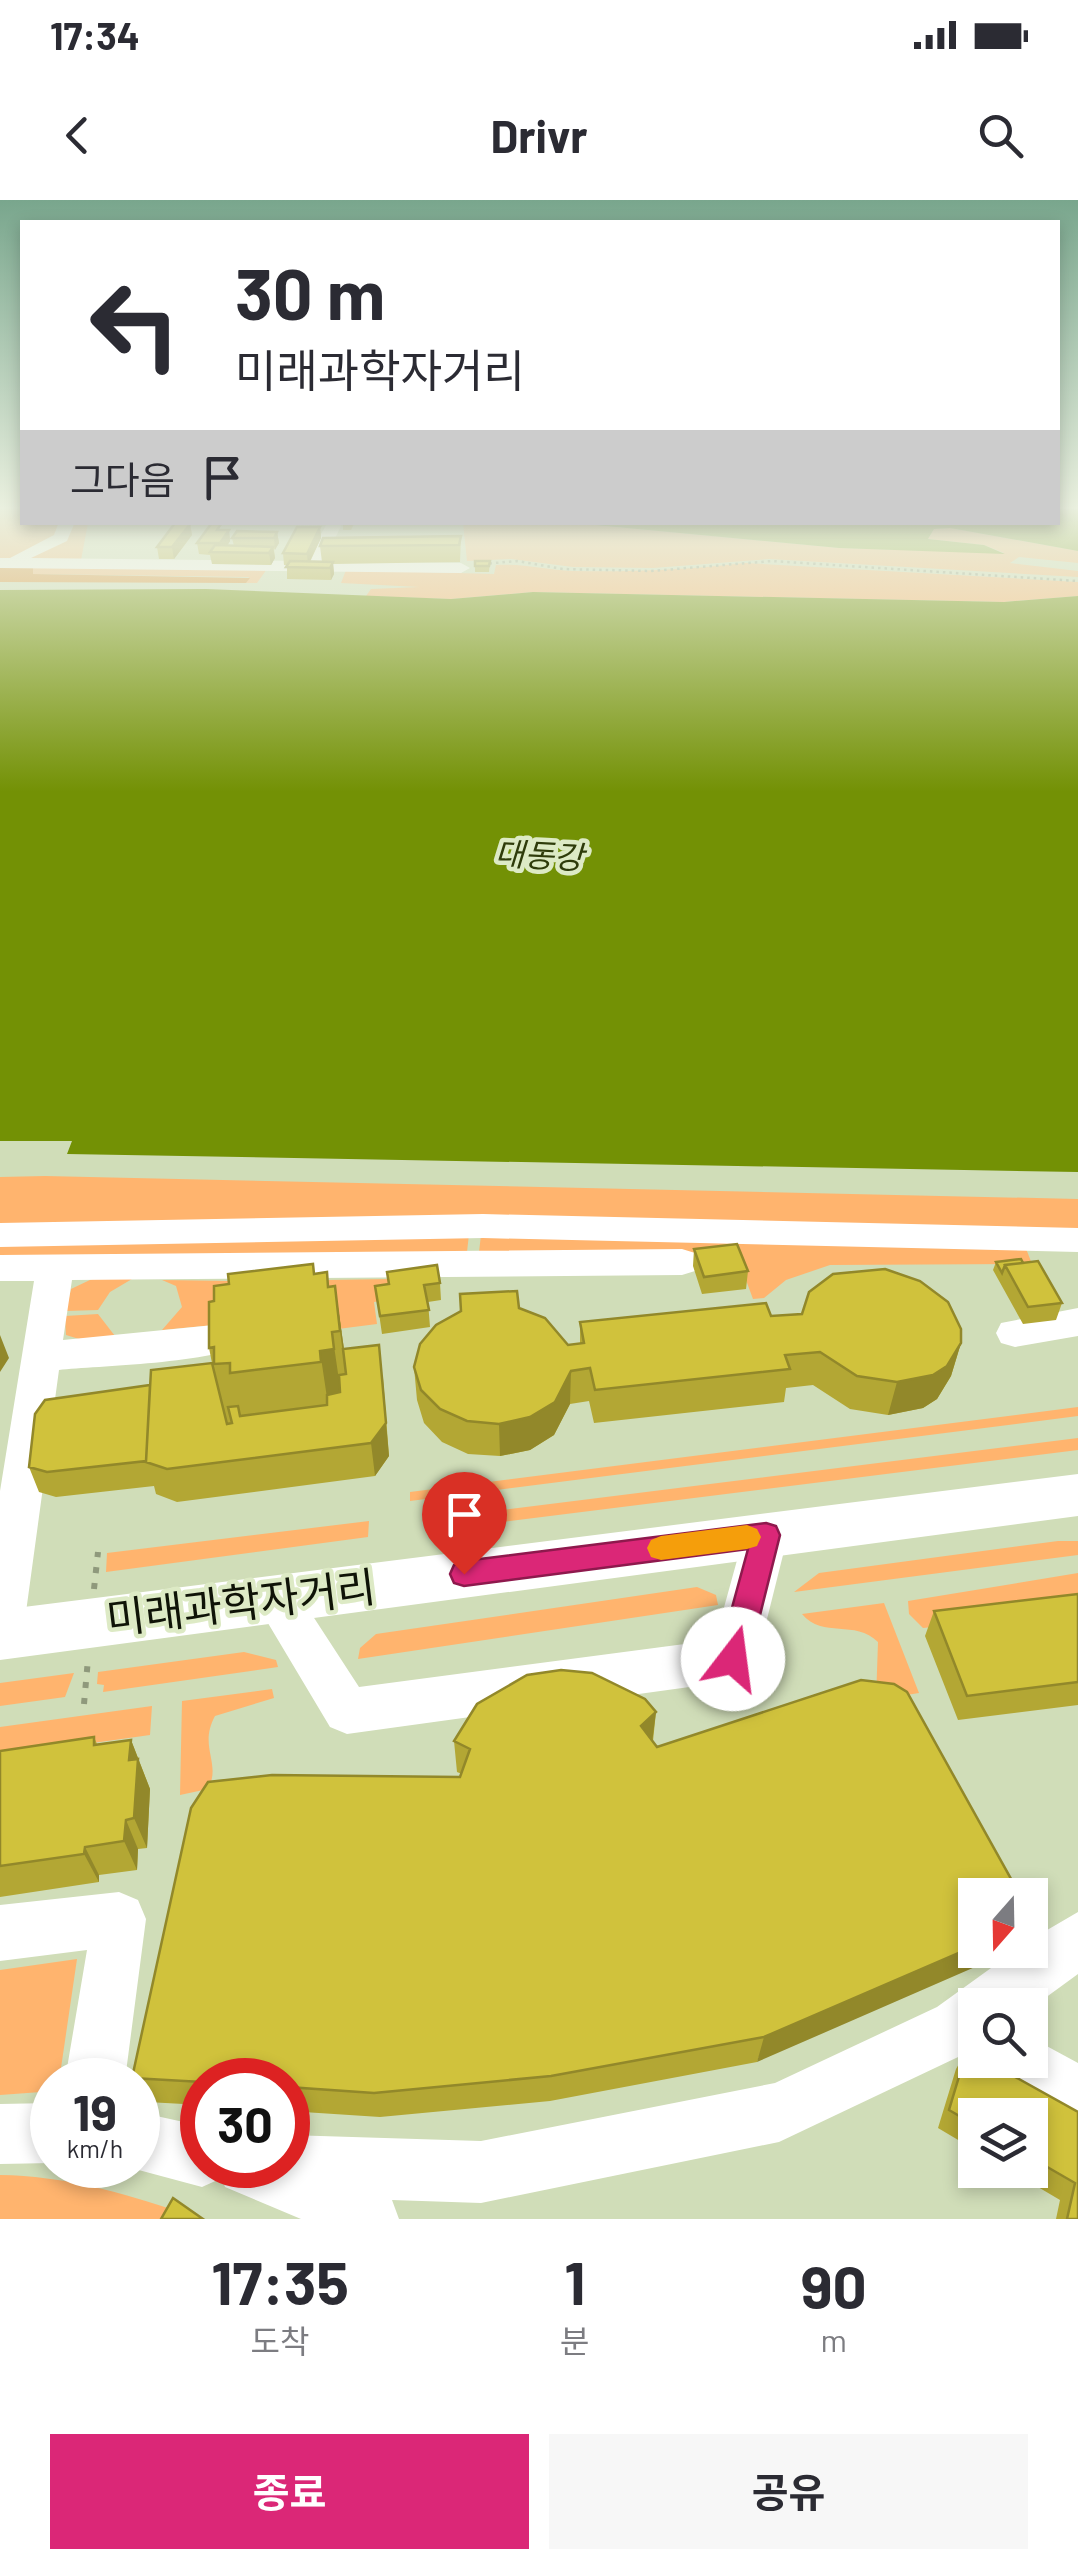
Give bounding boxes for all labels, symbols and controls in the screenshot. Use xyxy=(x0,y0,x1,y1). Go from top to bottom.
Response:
text: 17:34 xyxy=(50,12,140,58)
icon: back xyxy=(50,108,105,163)
text: Drivr xyxy=(490,108,588,162)
icon: search xyxy=(973,108,1028,163)
text: 30 m xyxy=(235,250,385,334)
icon: left xyxy=(70,260,200,390)
text: 미래과학자거리 xyxy=(235,342,525,396)
icon: arrive xyxy=(195,450,250,505)
text: 그다음 xyxy=(70,456,175,502)
water label: 대동강 xyxy=(494,833,589,876)
pin xyxy=(422,1472,507,1575)
icon: arrive xyxy=(437,1487,492,1542)
street label: 미래과학자거리 xyxy=(103,1560,378,1642)
position arrow xyxy=(681,1607,785,1711)
north arrow xyxy=(958,1878,1048,1968)
map controls xyxy=(958,1878,1048,2188)
button: search xyxy=(958,1988,1048,2078)
speed limit sign: 30 xyxy=(180,2058,310,2188)
text: 19 xyxy=(73,2081,117,2141)
button: layers xyxy=(958,2098,1048,2188)
text: km/h xyxy=(67,2133,123,2163)
text: 17:35 xyxy=(211,2245,349,2317)
text: 1 xyxy=(564,2245,585,2317)
text: 90 xyxy=(801,2249,867,2321)
text: m xyxy=(821,2320,847,2358)
text: 도착 xyxy=(251,2321,309,2359)
text: 분 xyxy=(560,2321,589,2359)
button: 종료 xyxy=(50,2434,529,2549)
button: 공유 xyxy=(549,2434,1028,2549)

